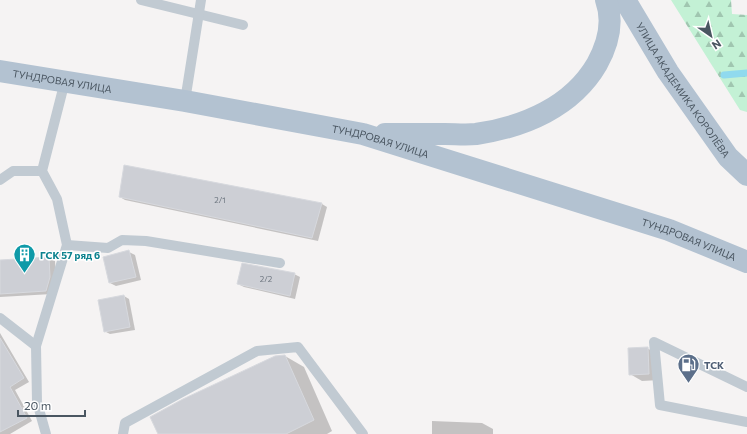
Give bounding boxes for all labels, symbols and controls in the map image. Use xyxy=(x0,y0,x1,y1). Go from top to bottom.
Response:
north arrow xyxy=(691,16,731,56)
street label: УЛИЦА АКАДЕМИКА КОРОЛЁВА xyxy=(634,20,732,160)
text: N xyxy=(710,37,724,52)
street label: ТУНДРОВАЯ УЛИЦА xyxy=(12,67,113,95)
street label: ТУНДРОВАЯ УЛИЦА xyxy=(331,122,430,160)
house number: 2/1 xyxy=(214,195,226,205)
street label: ТУНДРОВАЯ УЛИЦА xyxy=(640,216,738,263)
building icon: ГСК 57 ряд 6 xyxy=(12,242,38,275)
place label: ГСК 57 ряд 6 xyxy=(40,249,100,261)
house number: 2/2 xyxy=(260,274,273,284)
fuel station icon: ТСК xyxy=(676,352,702,385)
place label: ТСК xyxy=(704,359,724,371)
scale bar xyxy=(18,392,85,418)
text: 20 m xyxy=(24,398,51,412)

